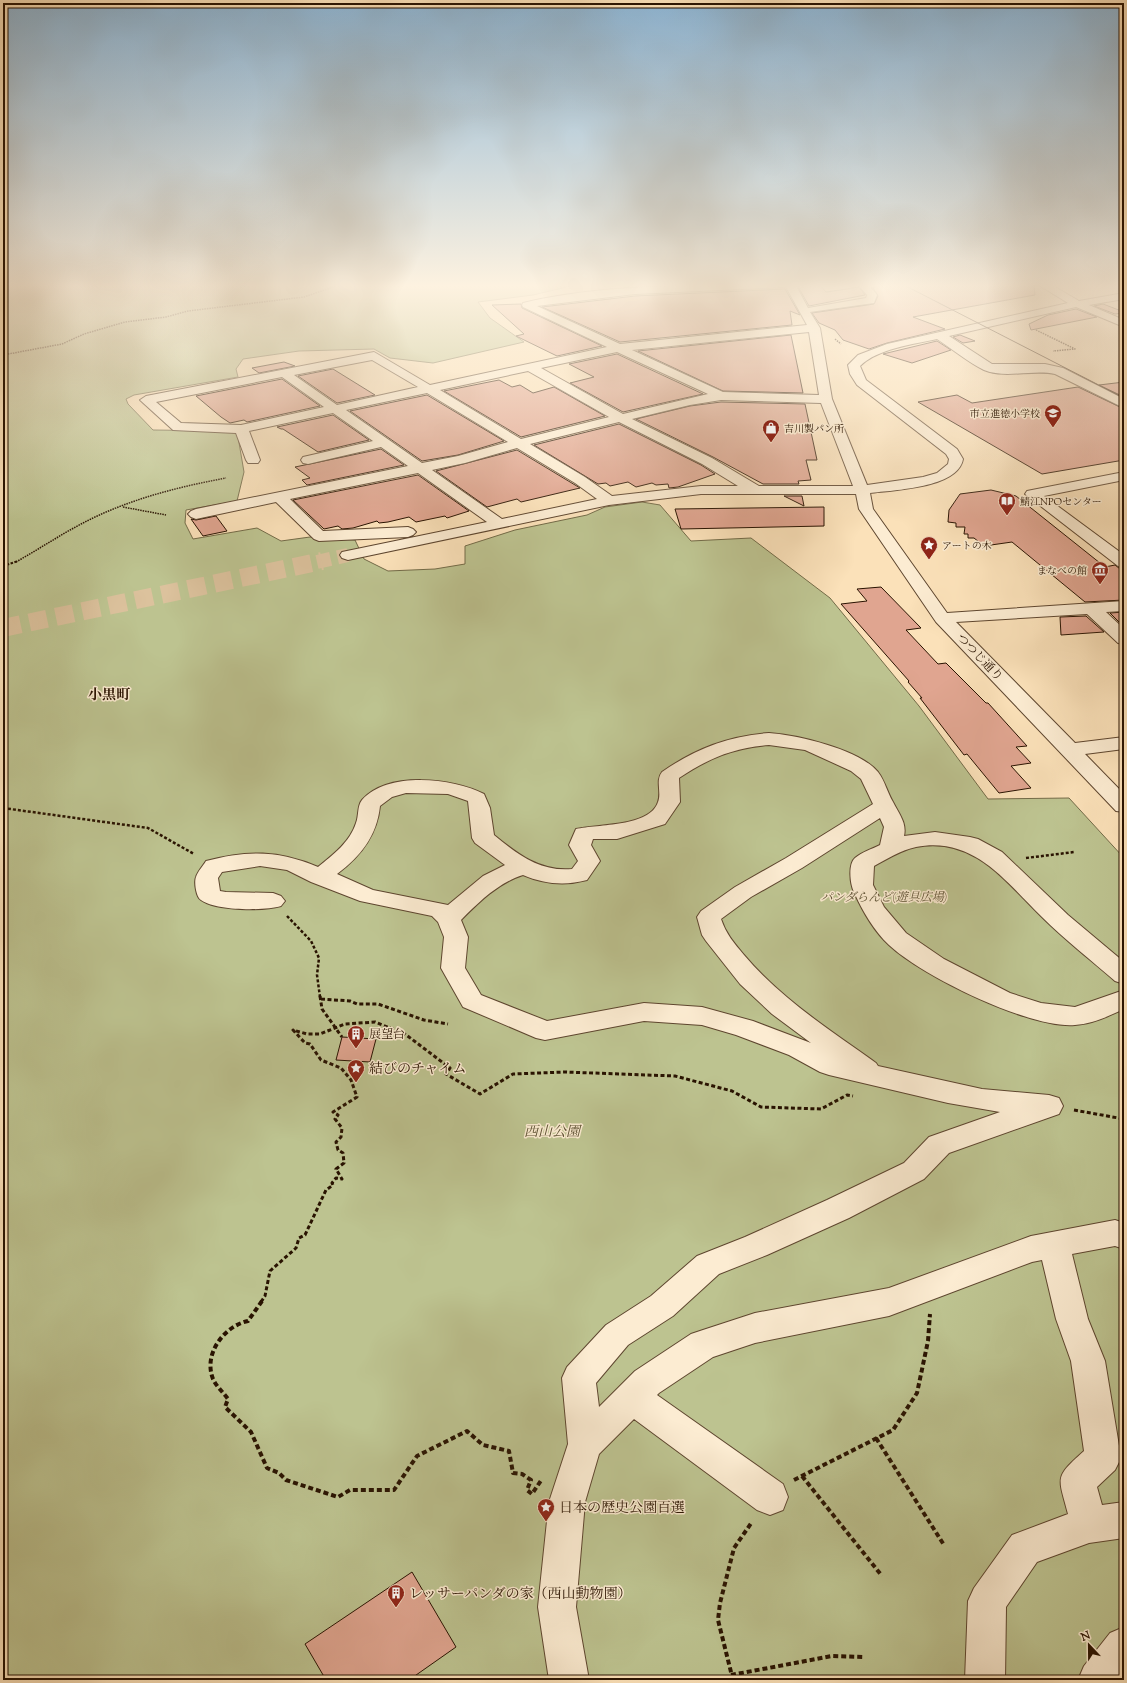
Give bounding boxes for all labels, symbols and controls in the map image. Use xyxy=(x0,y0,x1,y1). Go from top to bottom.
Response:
school or university icon: 市立進徳小学校 xyxy=(1043,403,1063,428)
place label: 市立進徳小学校 xyxy=(970,407,1040,422)
shop icon: 吉川製パン所 xyxy=(761,418,781,443)
place label: 吉川製パン所 xyxy=(784,422,844,437)
library icon: 鯖江NPOセンター xyxy=(997,491,1017,516)
place label: 鯖江NPOセンター xyxy=(1020,495,1102,510)
place icon: アートの木 xyxy=(919,535,939,560)
place label: アートの木 xyxy=(942,539,992,554)
museum icon: まなべの館 xyxy=(1090,560,1110,585)
place label: まなべの館 xyxy=(1037,564,1087,579)
street label: つつじ通り xyxy=(952,630,1007,686)
district label: 小黒町 xyxy=(88,686,131,706)
park label: パンダらんど(遊具広場) xyxy=(821,889,947,907)
building icon: 展望台 xyxy=(346,1024,366,1049)
place label: 展望台 xyxy=(369,1026,405,1044)
place icon: 結びのチャイム xyxy=(346,1058,366,1083)
place label: 結びのチャイム xyxy=(369,1060,467,1080)
park label: 西山公園 xyxy=(524,1123,582,1143)
place icon: 日本の歴史公園百選 xyxy=(536,1497,556,1522)
place label: 日本の歴史公園百選 xyxy=(559,1499,685,1519)
building icon: レッサーパンダの家（西山動物園） xyxy=(386,1583,406,1608)
place label: レッサーパンダの家（西山動物園） xyxy=(409,1585,632,1605)
north arrow xyxy=(1069,1625,1109,1665)
text: N xyxy=(1078,1628,1093,1646)

